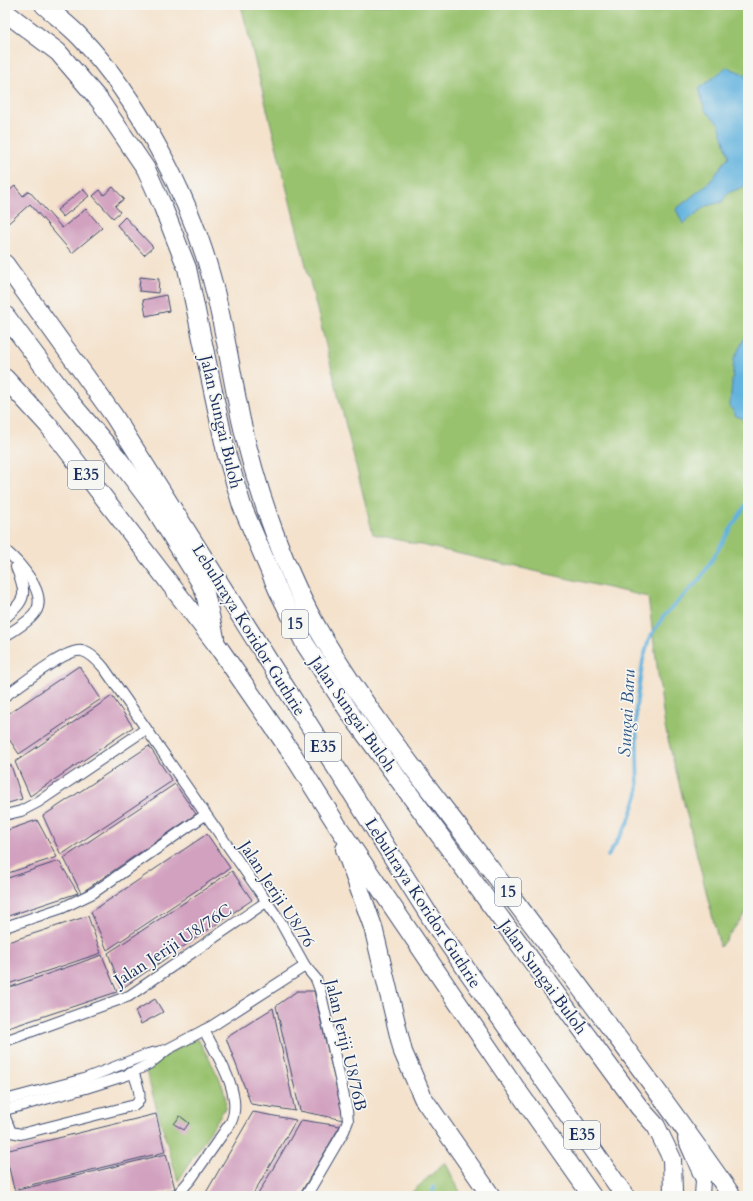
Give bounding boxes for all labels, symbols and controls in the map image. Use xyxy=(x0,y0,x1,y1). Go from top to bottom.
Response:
street label: Jalan Sungai Buloh xyxy=(194,350,248,492)
road number: E35 xyxy=(68,461,104,489)
street label: Lebuhraya Koridor Guthrie xyxy=(187,540,311,720)
road number: 15 xyxy=(282,610,308,638)
street label: Jalan Sungai Buloh xyxy=(303,649,402,777)
water label: Sungai Baru xyxy=(612,668,642,758)
road number: E35 xyxy=(305,733,341,761)
street label: Lebuhraya Koridor Guthrie xyxy=(359,814,487,992)
street label: Jalan Jeriji U8/76 xyxy=(232,834,320,952)
road number: 15 xyxy=(495,878,521,906)
street label: Jalan Jeriji U8/76C xyxy=(107,898,236,993)
street label: Jalan Sungai Buloh xyxy=(492,913,593,1039)
street label: Jalan Jeriji U8/76B xyxy=(319,974,372,1113)
road number: E35 xyxy=(564,1121,600,1149)

